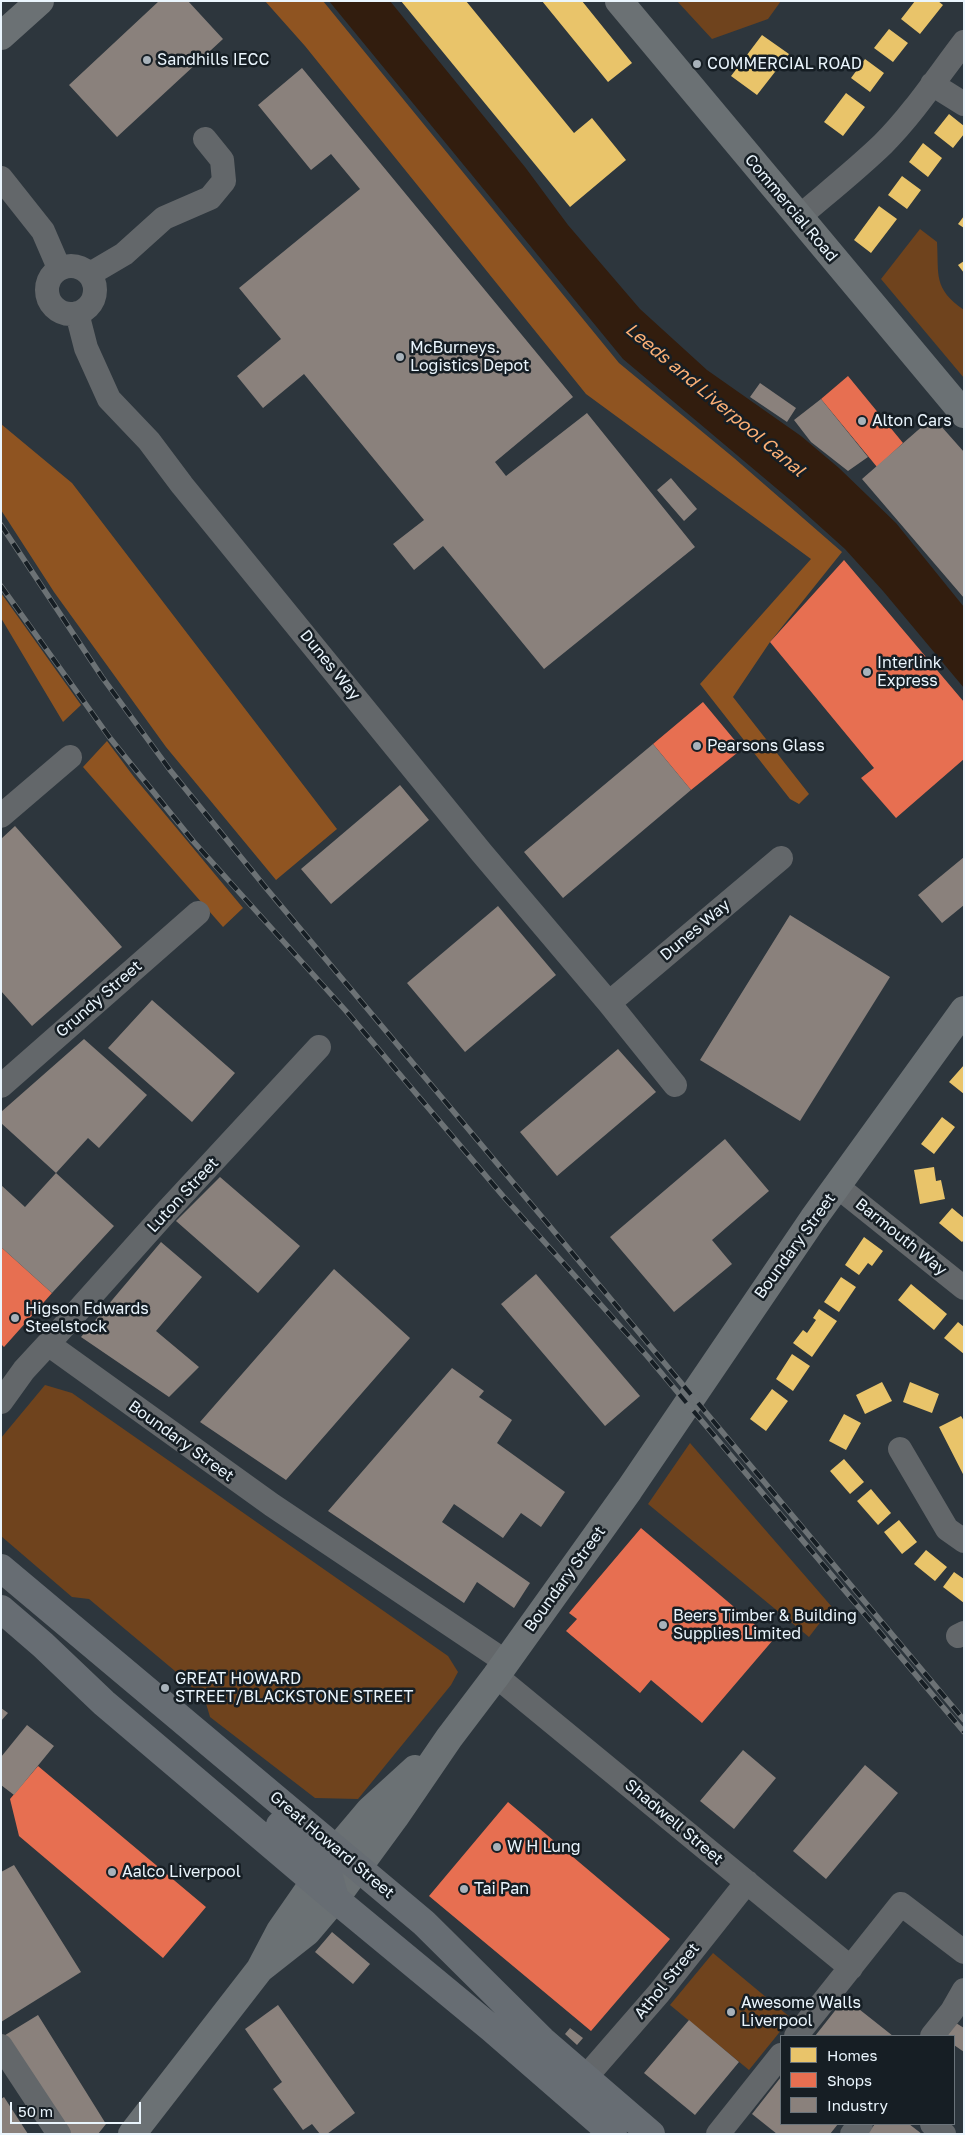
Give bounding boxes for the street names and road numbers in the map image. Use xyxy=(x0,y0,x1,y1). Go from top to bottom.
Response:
street label: Commercial Road xyxy=(740,150,842,266)
street label: Dunes Way xyxy=(296,626,364,704)
street label: Dunes Way xyxy=(656,895,734,965)
street label: Grundy Street xyxy=(52,957,146,1041)
street label: Luton Street xyxy=(143,1153,223,1237)
street label: Boundary Street xyxy=(750,1189,840,1303)
street label: Barmouth Way xyxy=(851,1194,951,1280)
street label: Boundary Street xyxy=(124,1396,238,1486)
street label: Boundary Street xyxy=(520,1522,610,1636)
street label: Shadwell Street xyxy=(621,1775,727,1869)
street label: Great Howard Street xyxy=(266,1787,398,1903)
street label: Athol Street xyxy=(630,1939,704,2023)

